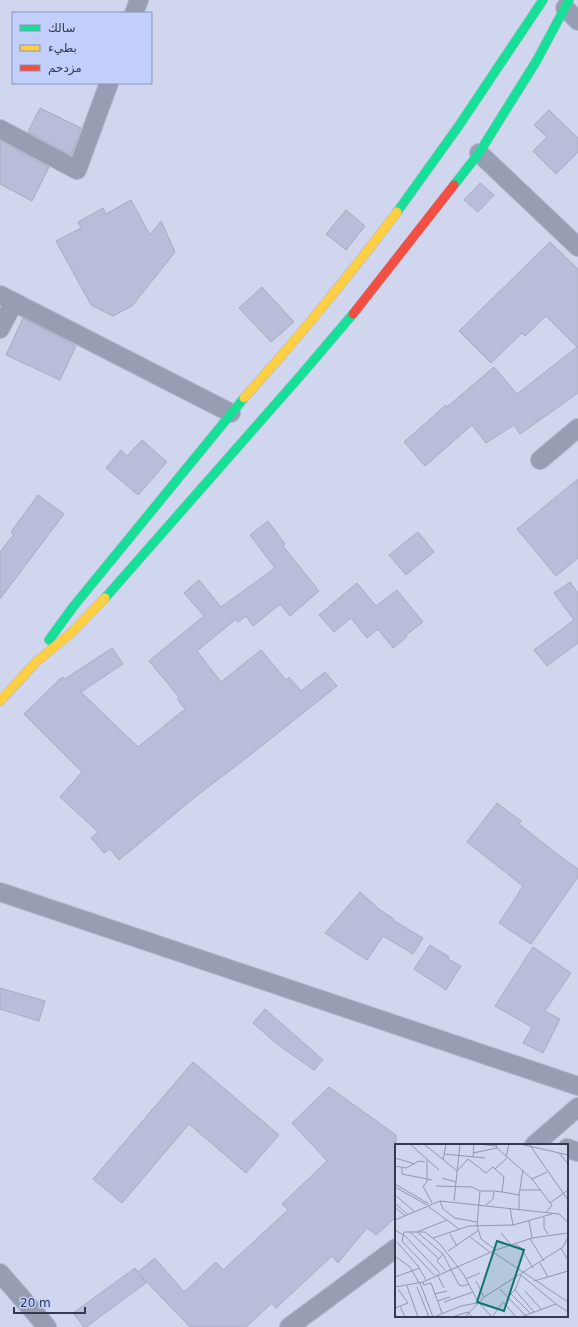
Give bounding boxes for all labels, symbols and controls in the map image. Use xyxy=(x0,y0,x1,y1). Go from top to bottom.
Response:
legend xyxy=(12,12,152,84)
text: سالك xyxy=(48,21,75,35)
text: بطيء xyxy=(48,41,77,55)
text: مزدحم xyxy=(48,61,82,76)
inset map xyxy=(395,1144,568,1317)
scale bar xyxy=(14,1289,85,1315)
text: 20 m xyxy=(20,1296,51,1310)

